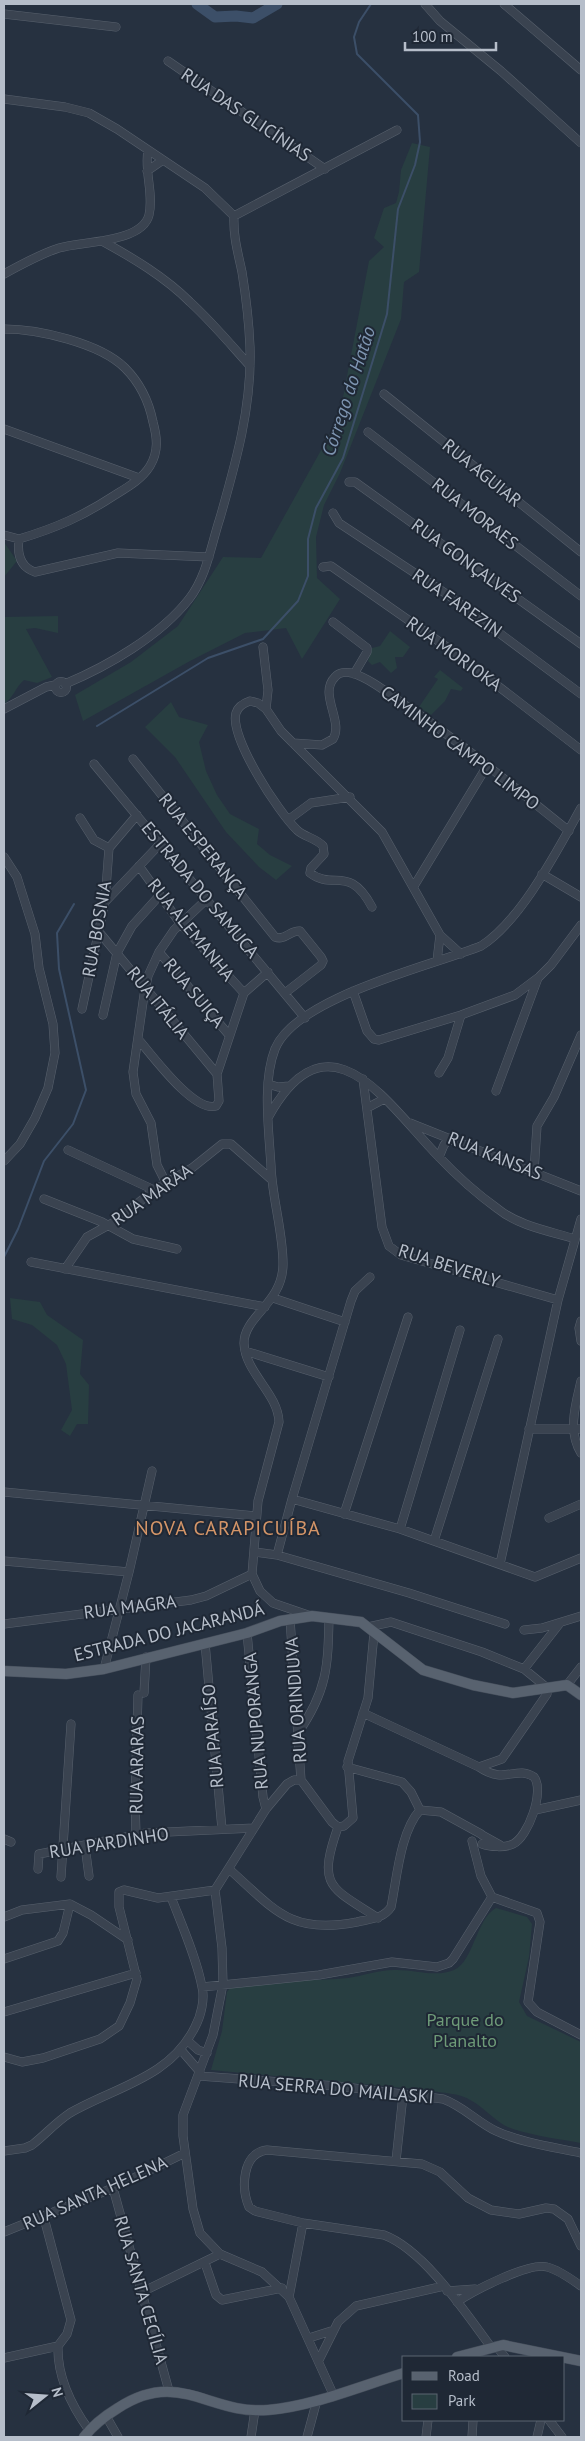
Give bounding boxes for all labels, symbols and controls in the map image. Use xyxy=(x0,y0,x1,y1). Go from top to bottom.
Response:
scale bar xyxy=(405,20,496,52)
text: 100 m xyxy=(412,27,453,46)
street label: RUA DAS GLICÍNIAS xyxy=(177,63,316,167)
water label: Córrego do Hatão xyxy=(316,323,380,459)
street label: RUA AGUIAR xyxy=(438,434,527,512)
street label: RUA MORAES xyxy=(427,473,523,555)
street label: RUA GONÇALVES xyxy=(407,513,526,608)
street label: RUA FAREZIN xyxy=(408,563,507,642)
street label: RUA MORIOKA xyxy=(402,611,507,696)
street label: CAMINHO CAMPO LIMPO xyxy=(376,680,544,815)
street label: RUA ESPERANÇA xyxy=(154,788,253,903)
street label: ESTRADA DO SAMUCA xyxy=(137,817,264,963)
street label: RUA ALEMANHA xyxy=(143,874,240,986)
street label: RUA BOSNIA xyxy=(77,879,116,979)
street label: RUA SUIÇA xyxy=(159,953,230,1033)
street label: RUA ITÁLIA xyxy=(122,962,195,1044)
street label: RUA KANSAS xyxy=(445,1126,546,1185)
street label: RUA MARÃA xyxy=(107,1158,197,1231)
street label: RUA BEVERLY xyxy=(396,1238,503,1293)
district label: NOVA CARAPICUÍBA xyxy=(135,1515,321,1541)
street label: RUA MAGRA xyxy=(82,1589,178,1624)
street label: ESTRADA DO JACARANDÁ xyxy=(71,1597,267,1666)
street label: RUA ORINDIUVA xyxy=(280,1636,311,1764)
street label: RUA NUPORANGA xyxy=(238,1651,273,1790)
street label: RUA PARAÍSO xyxy=(196,1683,229,1789)
street label: RUA ARARAS xyxy=(124,1716,149,1814)
street label: RUA PARDINHO xyxy=(47,1822,170,1863)
park label: Parque do Planalto xyxy=(426,2008,504,2052)
street label: RUA SERRA DO MAILASKI xyxy=(237,2068,435,2109)
street label: RUA SANTA HELENA xyxy=(19,2150,171,2235)
street label: RUA SANTA CECÍLIA xyxy=(109,2213,174,2367)
legend xyxy=(402,2356,565,2421)
text: Road xyxy=(448,2366,480,2385)
north arrow xyxy=(20,2371,70,2421)
text: N xyxy=(47,2385,67,2399)
text: Park xyxy=(448,2391,476,2410)

